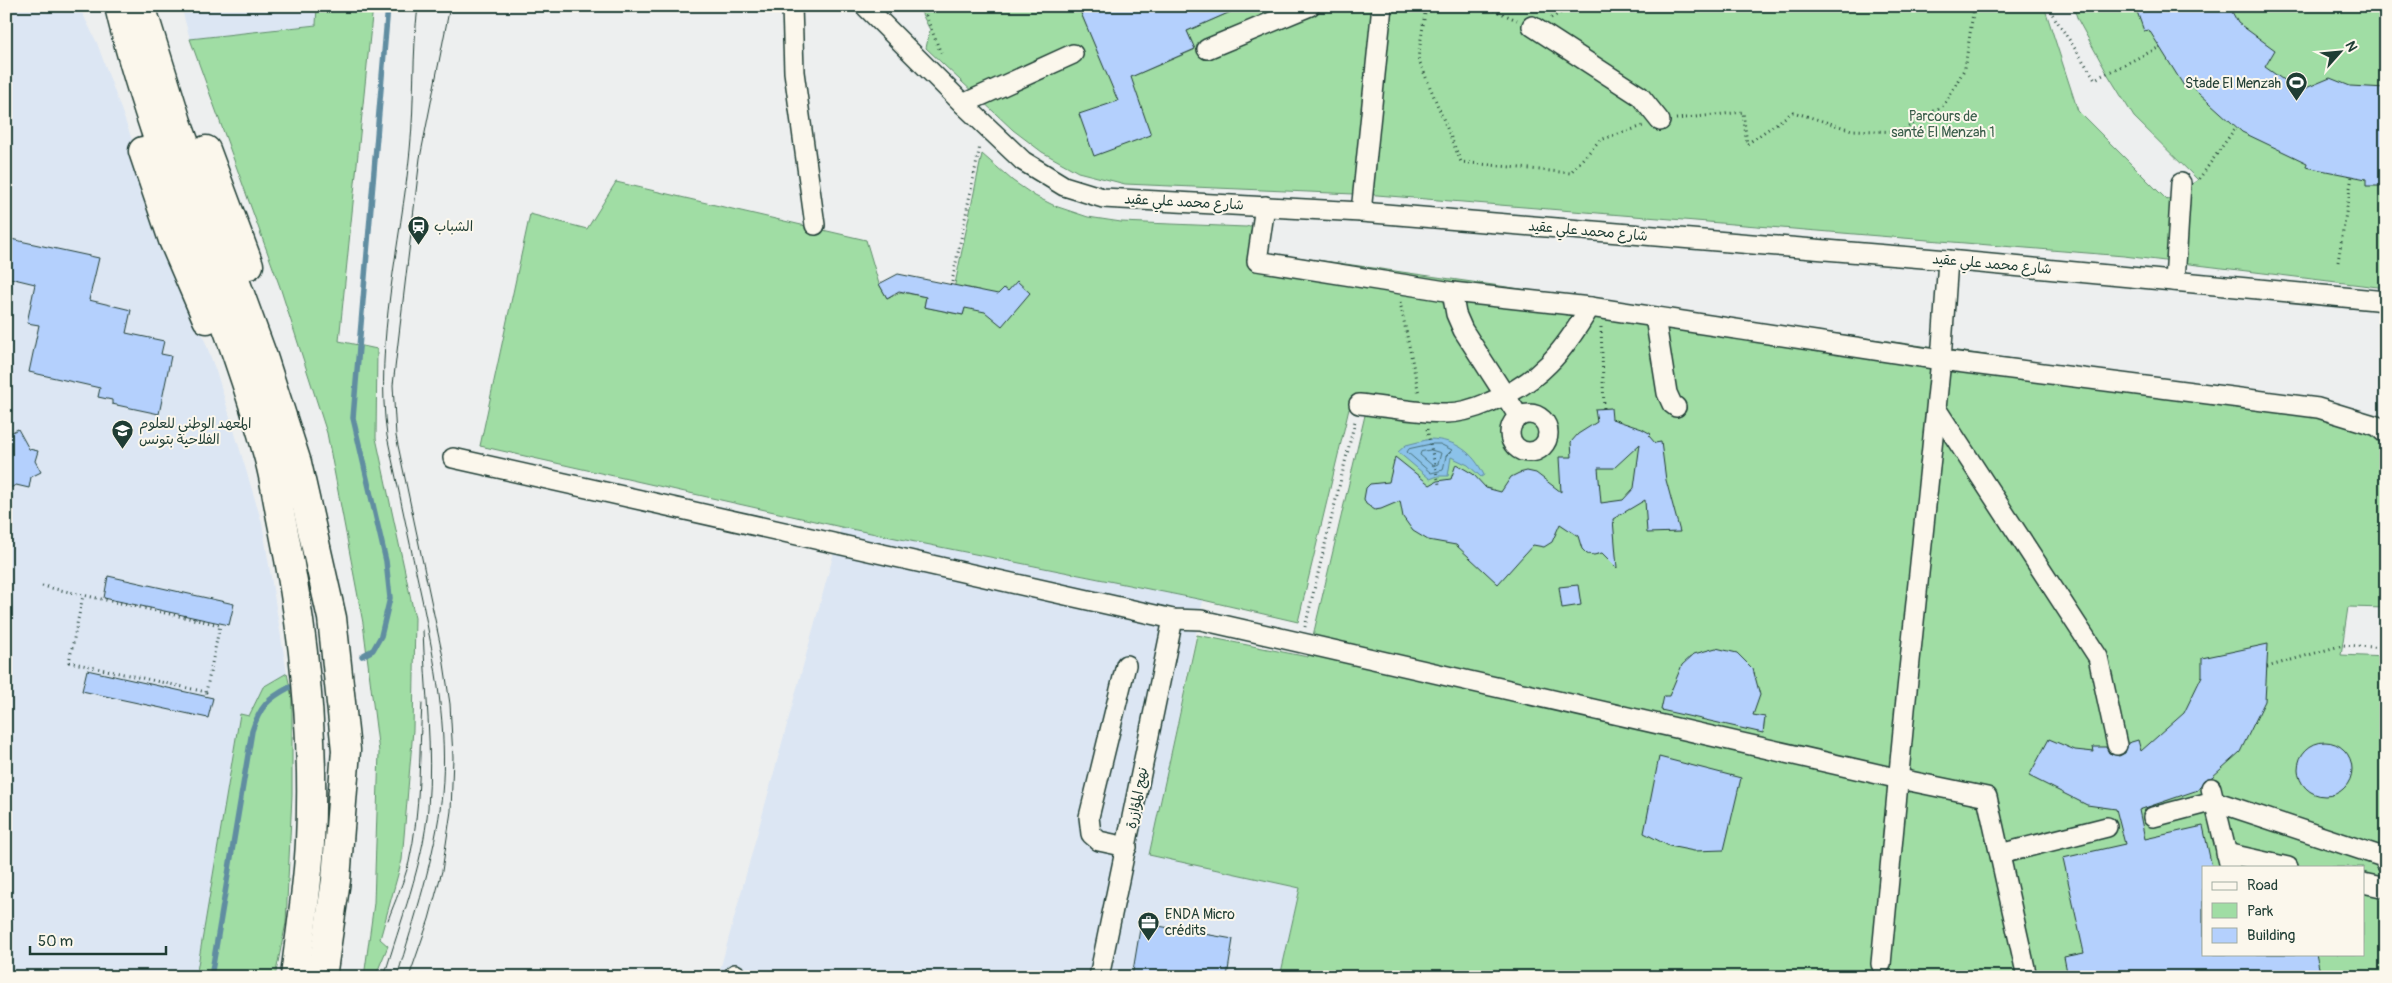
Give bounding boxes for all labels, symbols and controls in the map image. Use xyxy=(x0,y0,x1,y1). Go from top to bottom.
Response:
north arrow xyxy=(2314,28,2364,78)
text: N xyxy=(2341,38,2361,54)
sports icon: Stade El Menzah xyxy=(2285,71,2309,102)
place label: Stade El Menzah xyxy=(2185,75,2281,92)
park label: Parcours de santé El Menzah 1 xyxy=(1891,108,1995,141)
street label: شارع محمد علي عقيد xyxy=(1123,190,1244,218)
station icon: الشباب xyxy=(406,214,430,245)
street label: شارع محمد علي عقيد xyxy=(1527,217,1648,249)
place label: الشباب xyxy=(434,218,473,235)
street label: شارع محمد علي عقيد xyxy=(1931,250,2052,282)
place label: المعهد الوطني للعلوم الفلاحية بتونس xyxy=(139,415,251,448)
school or university icon: المعهد الوطني للعلوم الفلاحية بتونس xyxy=(111,419,135,450)
street label: نهج المؤازرة xyxy=(1123,766,1152,831)
legend xyxy=(2202,866,2364,956)
text: Road xyxy=(2247,876,2278,895)
text: Park xyxy=(2247,902,2274,921)
place label: ENDA Micro crédits xyxy=(1165,906,1235,939)
office icon: ENDA Micro crédits xyxy=(1137,910,1161,941)
scale bar xyxy=(30,923,166,955)
text: Building xyxy=(2247,926,2295,945)
text: 50 m xyxy=(38,932,73,951)

